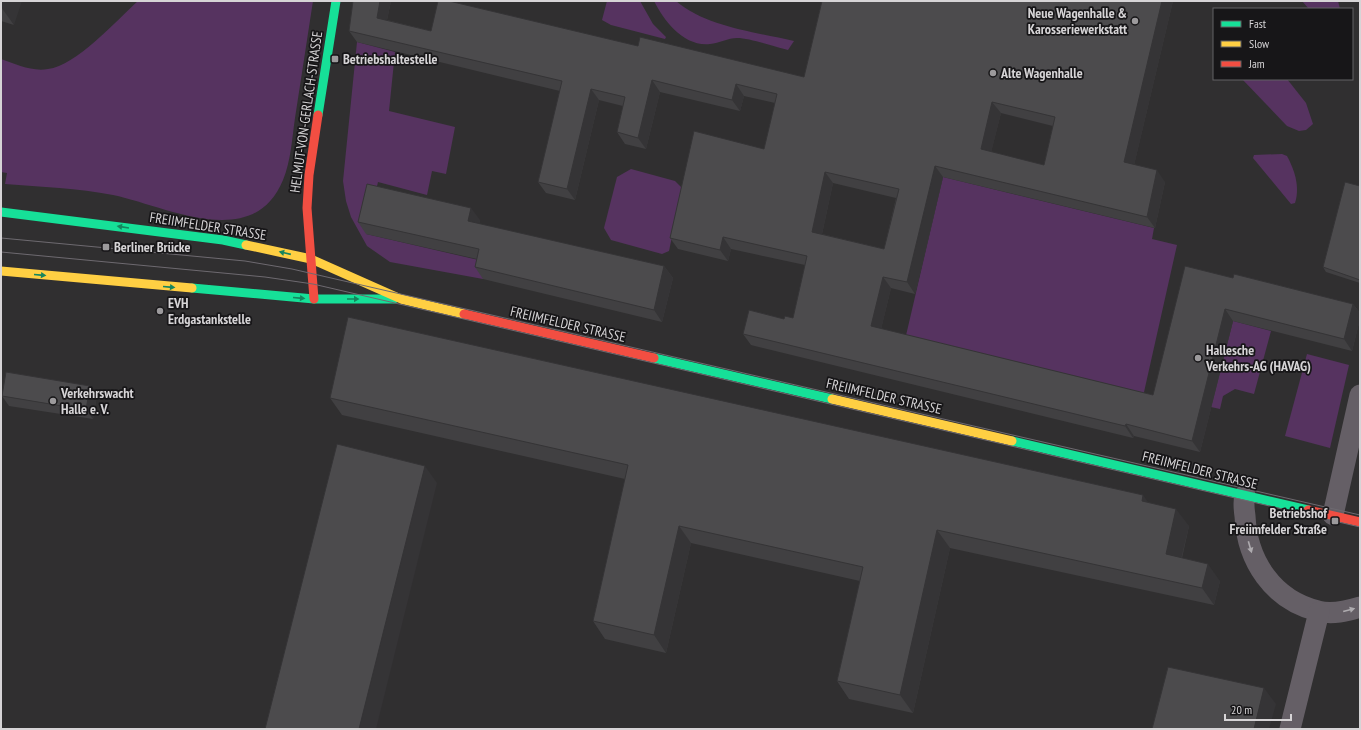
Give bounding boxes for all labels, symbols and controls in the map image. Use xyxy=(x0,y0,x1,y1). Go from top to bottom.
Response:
place label: Neue Wagenhalle & Karosseriewerkstatt xyxy=(1028,4,1127,38)
legend xyxy=(1213,8,1353,80)
marker: Neue Wagenhalle & Karosseriewerkstatt xyxy=(1130,16,1140,26)
text: Fast xyxy=(1249,16,1267,31)
street label: HELMUT-VON-GERLACH-STRASSE xyxy=(286,30,326,194)
text: Slow xyxy=(1249,36,1270,51)
place label: Betriebshaltestelle xyxy=(343,50,438,68)
marker: Betriebshaltestelle xyxy=(330,54,340,64)
text: Jam xyxy=(1248,56,1265,71)
place label: Alte Wagenhalle xyxy=(1000,64,1083,82)
marker: Alte Wagenhalle xyxy=(988,68,998,78)
street label: FREIIMFELDER STRASSE xyxy=(148,208,268,244)
one-way arrow xyxy=(117,224,129,230)
place label: Berliner Brücke xyxy=(114,238,190,256)
marker: Berliner Brücke xyxy=(101,242,111,252)
one-way arrow xyxy=(279,249,291,255)
one-way arrow xyxy=(34,272,46,278)
one-way arrow xyxy=(163,284,175,291)
place label: EVH Erdgastankstelle xyxy=(168,294,251,328)
one-way arrow xyxy=(293,295,305,302)
one-way arrow xyxy=(347,296,360,302)
street label: FREIIMFELDER STRASSE xyxy=(509,302,627,346)
marker: EVH Erdgastankstelle xyxy=(155,306,165,316)
place label: Hallesche Verkehrs-AG (HAVAG) xyxy=(1205,341,1311,375)
marker: Hallesche Verkehrs-AG (HAVAG) xyxy=(1193,353,1203,363)
street label: FREIIMFELDER STRASSE xyxy=(825,374,943,418)
place label: Verkehrswacht Halle e. V. xyxy=(60,384,134,418)
marker: Verkehrswacht Halle e. V. xyxy=(48,396,58,406)
street label: FREIIMFELDER STRASSE xyxy=(1141,447,1259,493)
place label: Betriebshof Freiimfelder Straße xyxy=(1230,504,1328,538)
marker: Betriebshof Freiimfelder Straße xyxy=(1330,516,1340,526)
one-way arrow xyxy=(1247,541,1253,553)
one-way arrow xyxy=(1343,607,1355,613)
scale bar xyxy=(1225,696,1291,722)
text: 20 m xyxy=(1231,702,1252,717)

